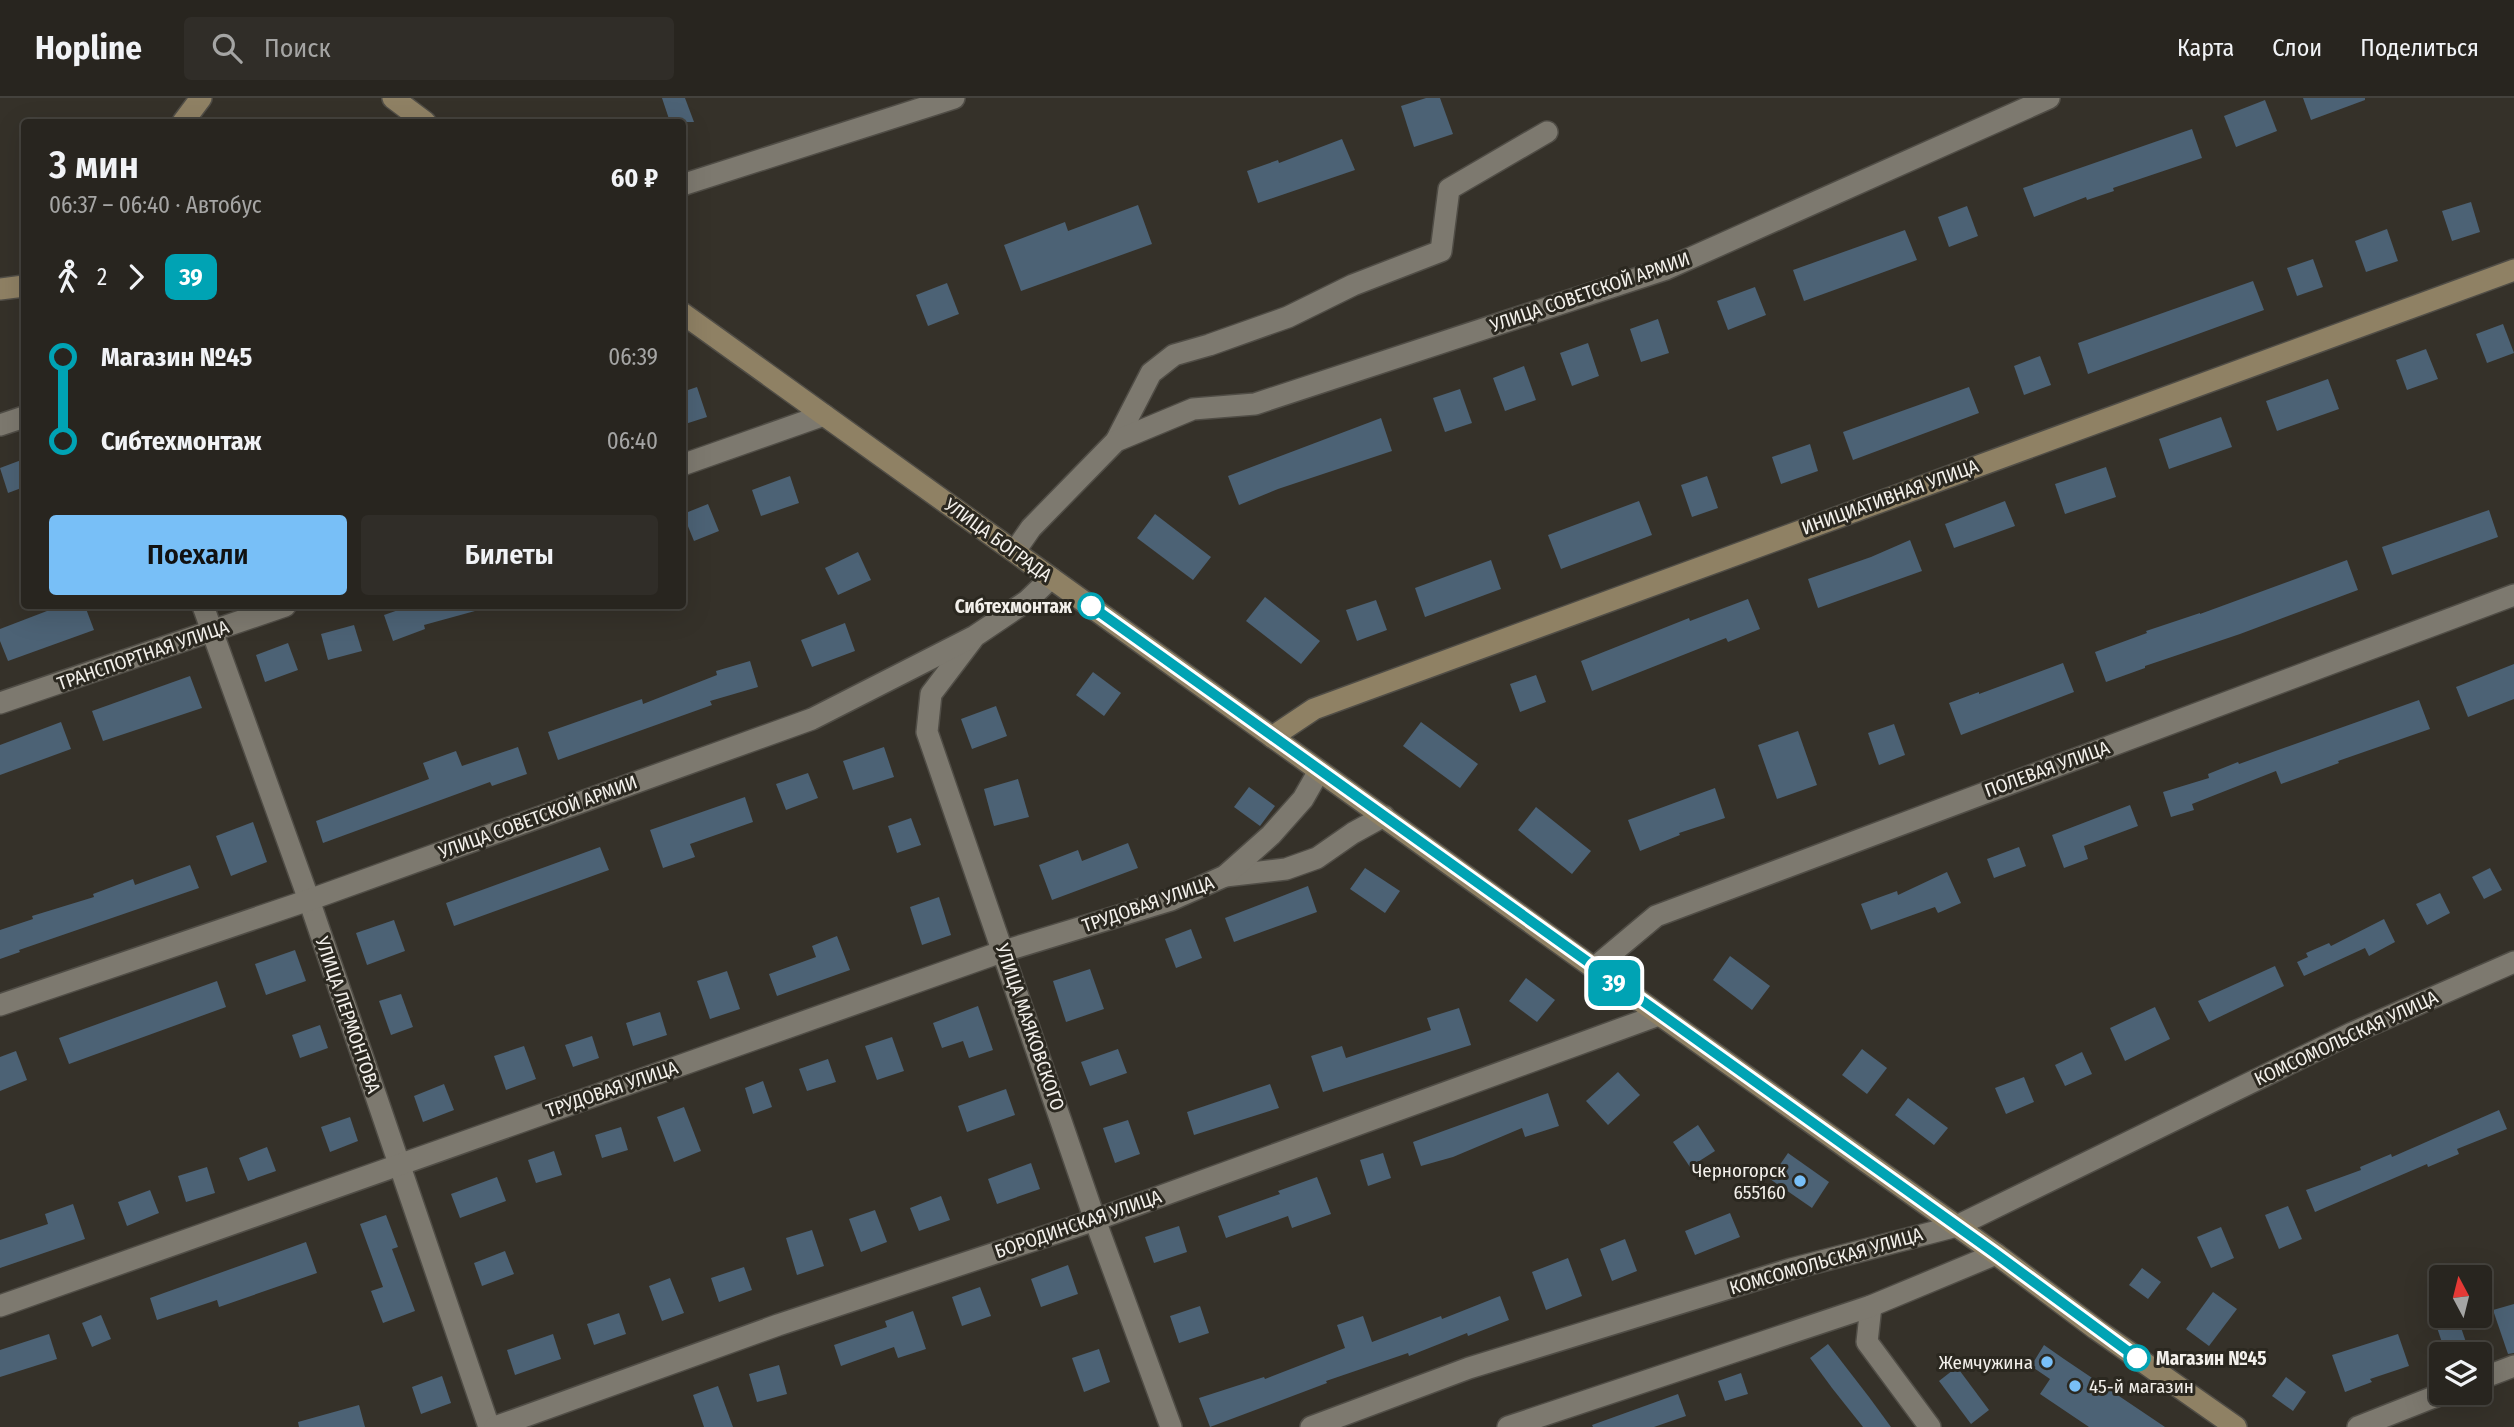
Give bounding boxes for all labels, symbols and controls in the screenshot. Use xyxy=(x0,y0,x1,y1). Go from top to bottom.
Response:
search box xyxy=(184,17,674,80)
text: Hopline xyxy=(35,28,142,68)
icon: search xyxy=(208,29,246,67)
text: Поиск xyxy=(264,33,331,64)
text: Карта xyxy=(2177,34,2234,62)
text: Слои xyxy=(2272,34,2322,62)
text: Поделиться xyxy=(2360,34,2479,62)
text: 3 мин xyxy=(49,142,139,188)
text: 60 ₽ xyxy=(611,163,658,194)
text: 06:37 – 06:40 · Автобус xyxy=(49,191,262,219)
street label: УЛИЦА СОВЕТСКОЙ АРМИИ xyxy=(1486,247,1693,337)
icon: walk xyxy=(49,258,87,296)
icon: forward xyxy=(117,258,155,296)
text: 2 xyxy=(97,263,107,291)
text: 39 xyxy=(179,263,203,291)
text: Магазин №45 xyxy=(101,342,252,373)
text: 06:39 xyxy=(608,343,658,371)
text: Сибтехмонтаж xyxy=(101,426,261,457)
text: 06:40 xyxy=(607,427,658,455)
street label: ИНИЦИАТИВНАЯ УЛИЦА xyxy=(1798,454,1982,540)
street label: УЛИЦА БОГРАДА xyxy=(939,493,1056,587)
button: Поехали xyxy=(49,515,347,595)
button: Билеты xyxy=(361,515,658,595)
marker: Сибтехмонтаж xyxy=(1078,593,1104,619)
place label: Сибтехмонтаж xyxy=(955,595,1072,618)
street label: ТРАНСПОРТНАЯ УЛИЦА xyxy=(54,615,232,695)
street label: ПОЛЕВАЯ УЛИЦА xyxy=(1981,736,2113,802)
street label: УЛИЦА СОВЕТСКОЙ АРМИИ xyxy=(435,770,640,864)
street label: ТРУДОВАЯ УЛИЦА xyxy=(1079,871,1217,937)
street label: УЛИЦА ЛЕРМОНТОВА xyxy=(310,933,386,1096)
street label: УЛИЦА МАЯКОВСКОГО xyxy=(990,940,1069,1113)
line badge: 39 xyxy=(1582,960,1646,1006)
text: 39 xyxy=(1602,969,1626,997)
street label: КОМСОМОЛЬСКАЯ УЛИЦА xyxy=(2251,985,2441,1091)
street label: ТРУДОВАЯ УЛИЦА xyxy=(543,1056,681,1122)
place label: Черногорск 655160 xyxy=(1692,1159,1786,1204)
marker: Черногорск 655160 xyxy=(1792,1173,1808,1189)
street label: БОРОДИНСКАЯ УЛИЦА xyxy=(992,1185,1164,1263)
street label: КОМСОМОЛЬСКАЯ УЛИЦА xyxy=(1727,1222,1925,1300)
north arrow xyxy=(2429,1265,2492,1328)
map controls xyxy=(2429,1265,2492,1405)
button: layers xyxy=(2429,1342,2492,1405)
marker: Магазин №45 xyxy=(2124,1345,2150,1371)
place label: Магазин №45 xyxy=(2156,1347,2267,1370)
place label: Жемчужина xyxy=(1939,1351,2033,1374)
marker: Жемчужина xyxy=(2039,1354,2055,1370)
place label: 45-й магазин xyxy=(2089,1375,2194,1398)
marker: 45-й магазин xyxy=(2067,1378,2083,1394)

